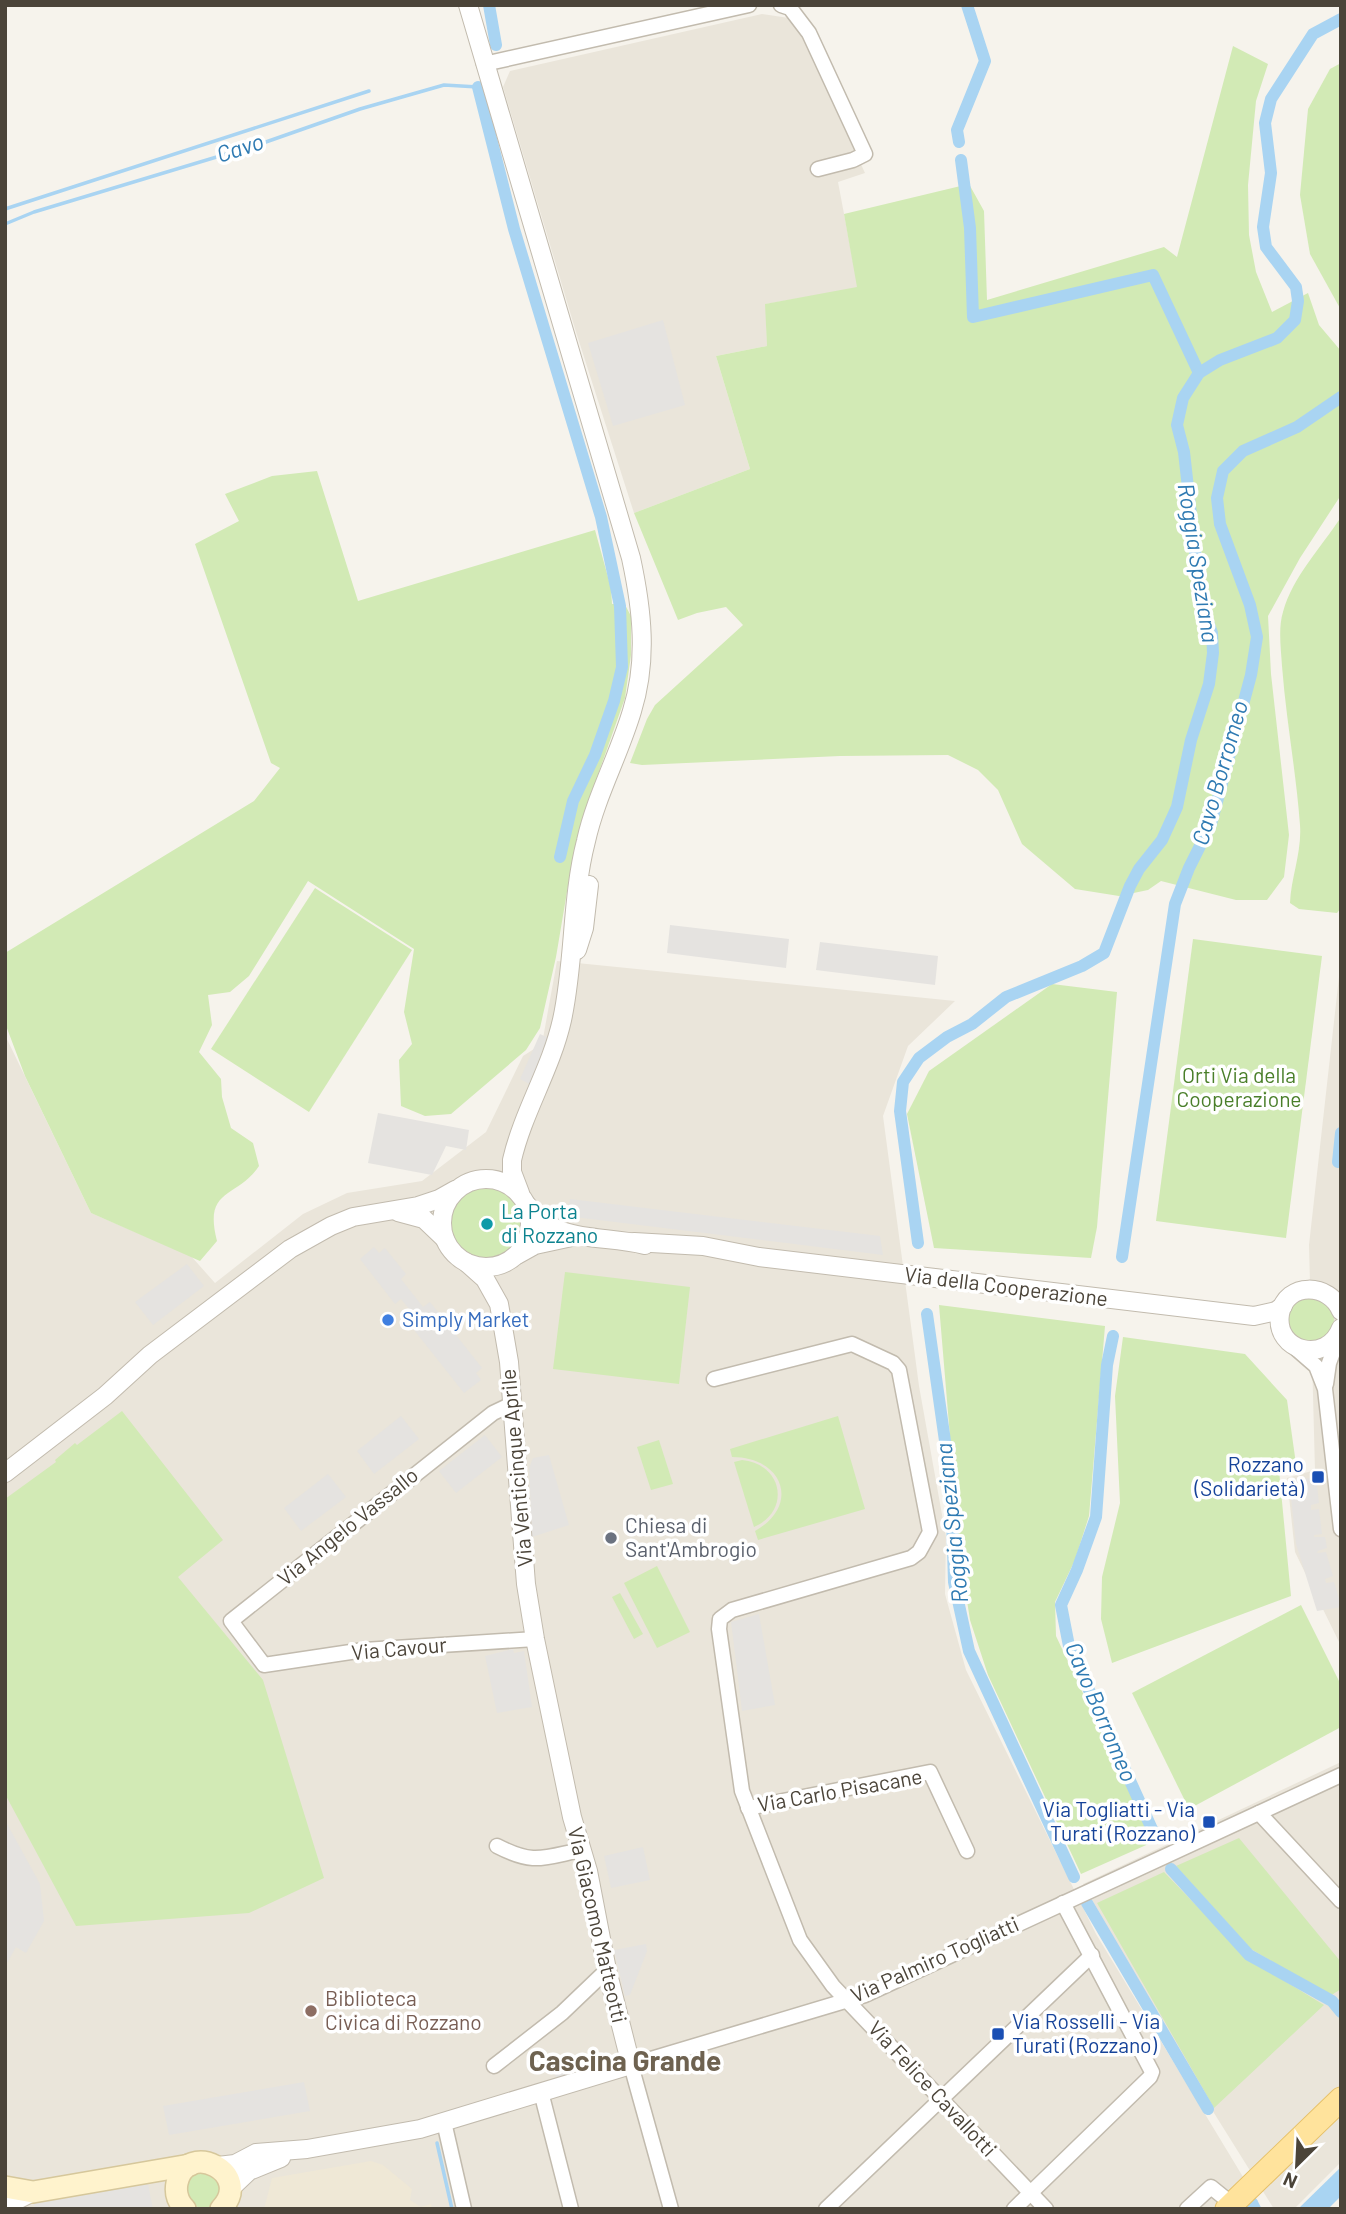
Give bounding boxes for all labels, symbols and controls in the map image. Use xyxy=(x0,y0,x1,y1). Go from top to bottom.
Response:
water label: Cavo xyxy=(213,126,267,168)
water label: Roggia Speziana xyxy=(1173,481,1225,645)
water label: Cavo Borromeo xyxy=(1185,697,1253,848)
park label: Orti Via della Cooperazione xyxy=(1176,1062,1302,1111)
place label: La Porta di Rozzano xyxy=(501,1198,598,1247)
marker: La Porta di Rozzano xyxy=(479,1216,495,1232)
street label: Via della Cooperazione xyxy=(903,1261,1109,1310)
place label: Simply Market xyxy=(402,1306,530,1331)
marker: Simply Market xyxy=(380,1312,396,1328)
street label: Via Venticinque Aprile xyxy=(494,1368,537,1568)
water label: Roggia Speziana xyxy=(929,1442,973,1605)
place label: Rozzano (Solidarietà) xyxy=(1194,1451,1305,1500)
street label: Via Angelo Vassallo xyxy=(272,1462,422,1590)
marker: Rozzano (Solidarietà) xyxy=(1310,1469,1326,1485)
place label: Chiesa di Sant'Ambrogio xyxy=(625,1512,757,1561)
marker: Chiesa di Sant'Ambrogio xyxy=(603,1530,619,1546)
street label: Via Cavour xyxy=(350,1631,448,1664)
water label: Cavo Borromeo xyxy=(1060,1638,1144,1786)
street label: Via Carlo Pisacane xyxy=(755,1763,924,1816)
place label: Via Togliatti - Via Turati (Rozzano) xyxy=(1043,1796,1196,1845)
marker: Via Togliatti - Via Turati (Rozzano) xyxy=(1201,1814,1217,1830)
street label: Via Giacomo Matteotti xyxy=(564,1824,633,2025)
street label: Via Palmiro Togliatti xyxy=(847,1910,1022,2007)
place label: Biblioteca Civica di Rozzano xyxy=(325,1985,482,2034)
marker: Biblioteca Civica di Rozzano xyxy=(303,2003,319,2019)
place label: Via Rosselli - Via Turati (Rozzano) xyxy=(1012,2008,1160,2057)
street label: Via Felice Cavallotti xyxy=(864,2015,1002,2161)
marker: Via Rosselli - Via Turati (Rozzano) xyxy=(990,2026,1006,2042)
district label: Cascina Grande xyxy=(529,2043,721,2077)
north arrow xyxy=(1262,2130,1332,2200)
text: N xyxy=(1279,2168,1300,2194)

